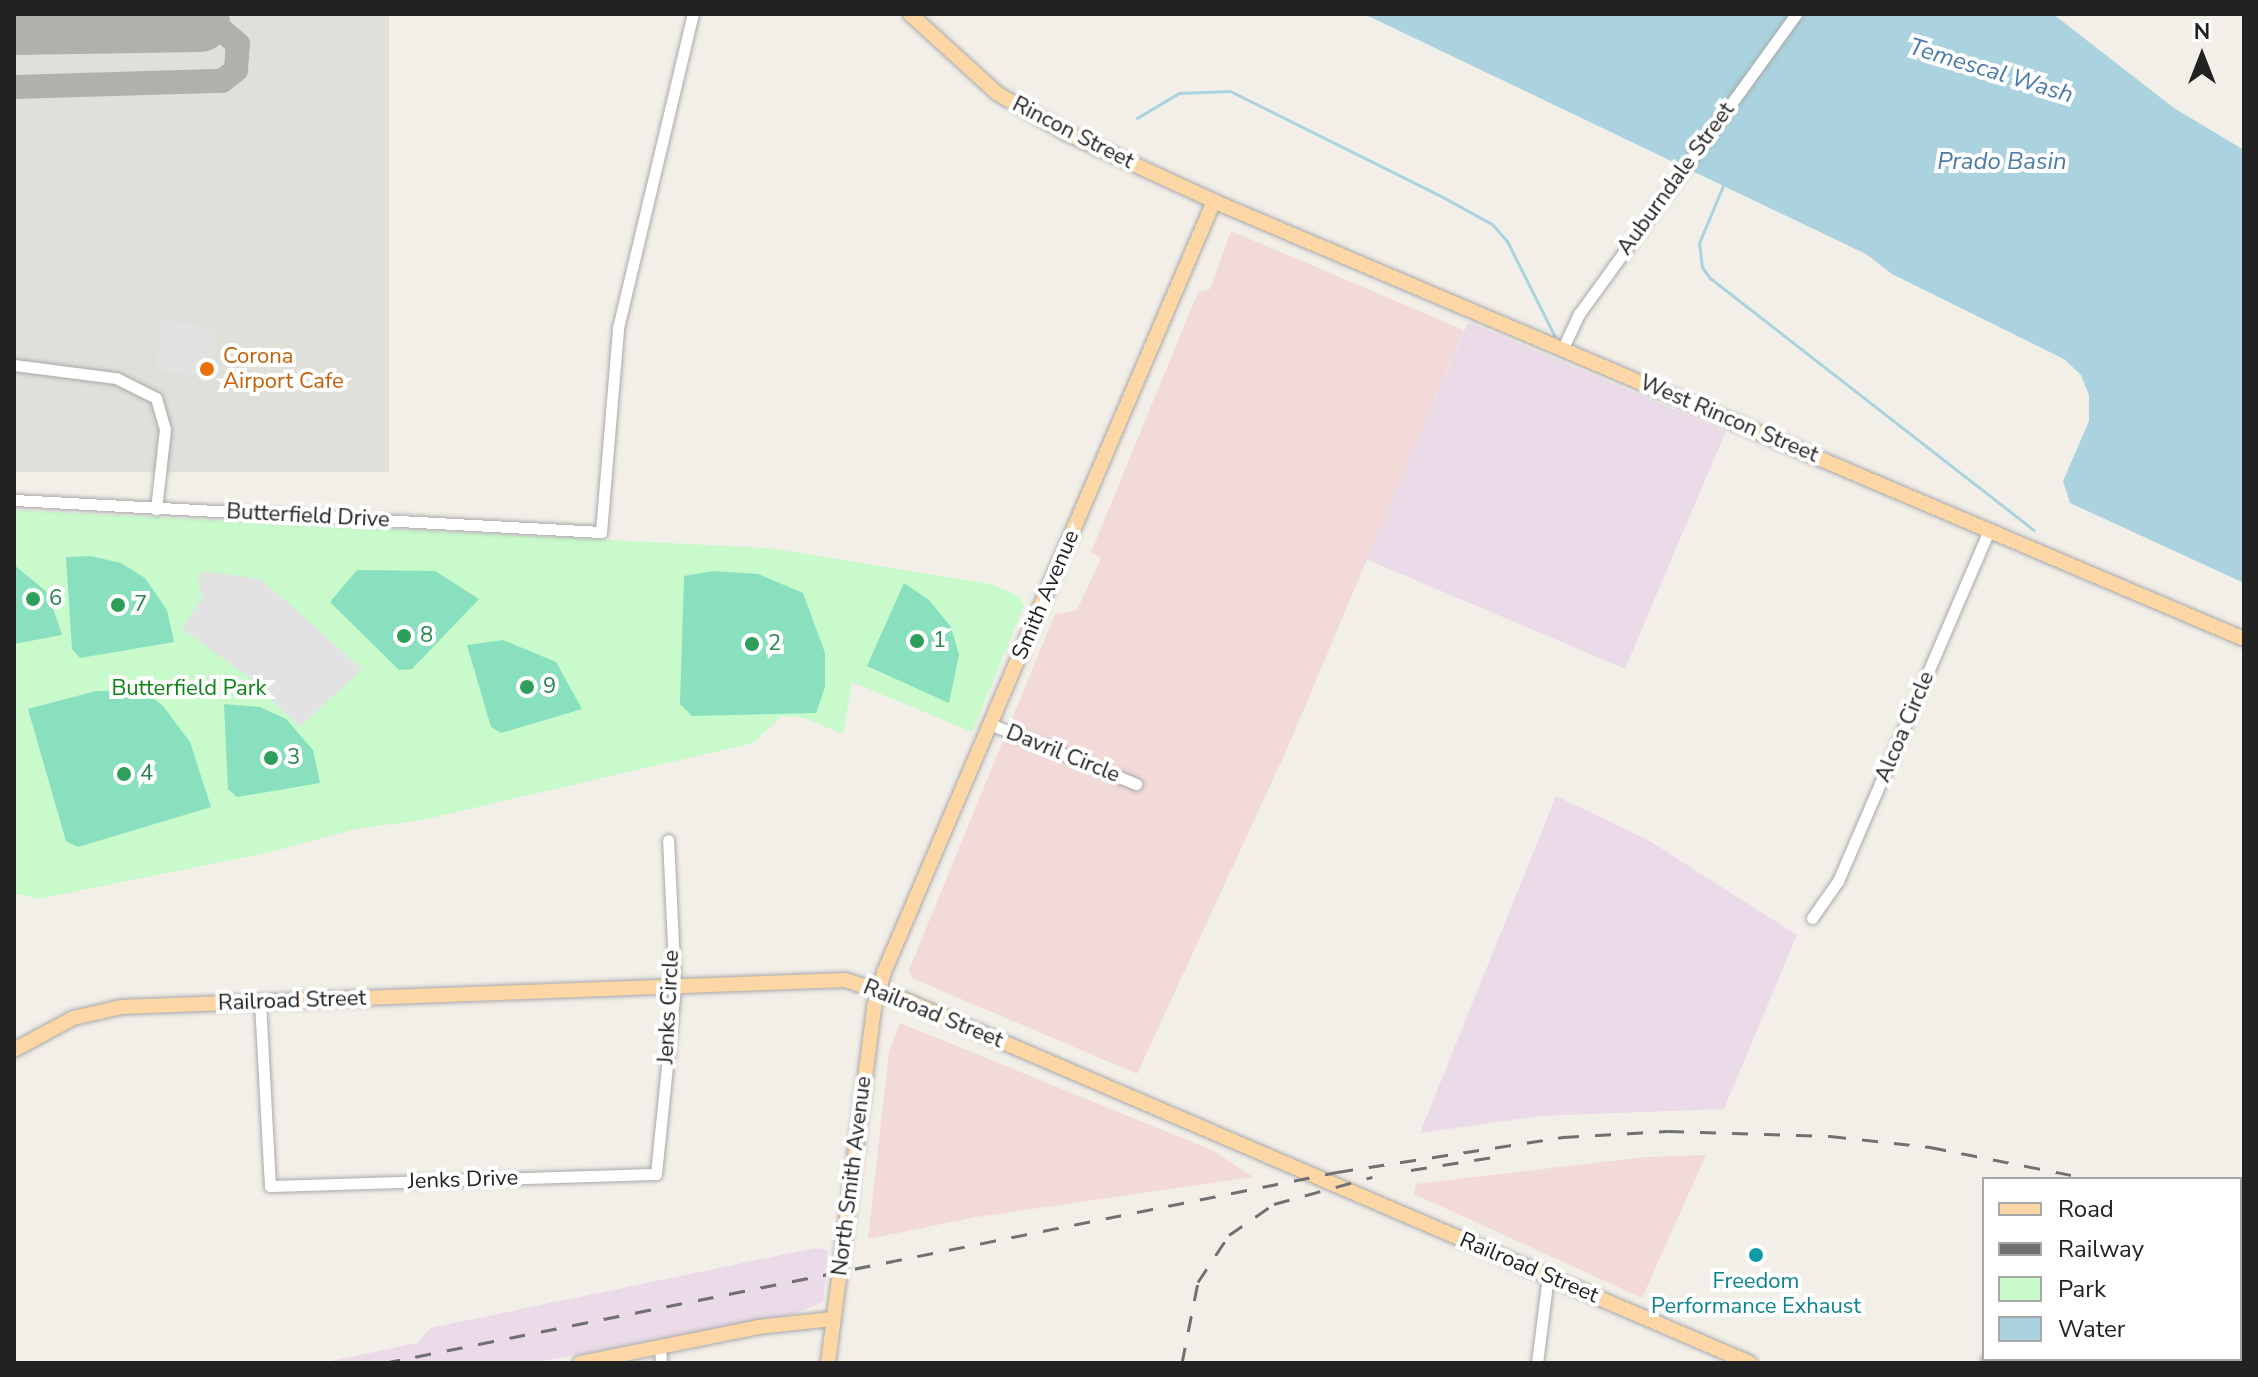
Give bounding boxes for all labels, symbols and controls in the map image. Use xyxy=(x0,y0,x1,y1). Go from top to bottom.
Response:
north arrow xyxy=(2162,16,2242,96)
text: N xyxy=(2194,17,2210,47)
water label: Temescal Wash xyxy=(1905,32,2077,110)
street label: Rincon Street xyxy=(1008,91,1138,175)
street label: Auburndale Street xyxy=(1612,98,1740,260)
water label: Prado Basin xyxy=(1937,148,2067,176)
place label: Corona Airport Cafe xyxy=(223,343,344,394)
marker: Corona Airport Cafe xyxy=(198,360,216,378)
street label: West Rincon Street xyxy=(1636,370,1822,468)
street label: Butterfield Drive xyxy=(226,499,390,533)
street label: Smith Avenue xyxy=(1007,526,1085,664)
place label: 6 xyxy=(49,586,62,612)
marker: 6 xyxy=(24,590,42,608)
place label: 7 xyxy=(134,592,147,618)
marker: 7 xyxy=(109,596,127,614)
place label: 8 xyxy=(420,623,433,649)
marker: 8 xyxy=(395,627,413,645)
place label: 1 xyxy=(933,628,946,654)
place label: 2 xyxy=(768,631,781,657)
marker: 1 xyxy=(908,632,926,650)
marker: 2 xyxy=(743,635,761,653)
street label: Alcoa Circle xyxy=(1870,668,1940,786)
place label: 9 xyxy=(543,674,556,700)
park label: Butterfield Park xyxy=(111,676,267,702)
marker: 9 xyxy=(518,678,536,696)
street label: Davril Circle xyxy=(1002,719,1124,789)
place label: 3 xyxy=(287,745,300,771)
marker: 3 xyxy=(262,749,280,767)
place label: 4 xyxy=(140,761,153,787)
marker: 4 xyxy=(115,765,133,783)
street label: Jenks Circle xyxy=(653,949,685,1065)
street label: Railroad Street xyxy=(859,974,1007,1054)
street label: Railroad Street xyxy=(218,985,366,1017)
street label: North Smith Avenue xyxy=(827,1075,877,1277)
street label: Jenks Drive xyxy=(407,1165,519,1195)
legend xyxy=(1982,1177,2242,1361)
text: Road xyxy=(2058,1193,2114,1225)
street label: Railroad Street xyxy=(1456,1227,1602,1309)
text: Railway xyxy=(2058,1233,2144,1265)
marker: Freedom Performance Exhaust xyxy=(1747,1246,1765,1264)
place label: Freedom Performance Exhaust xyxy=(1651,1268,1861,1320)
text: Park xyxy=(2058,1273,2106,1305)
text: Water xyxy=(2058,1313,2125,1345)

